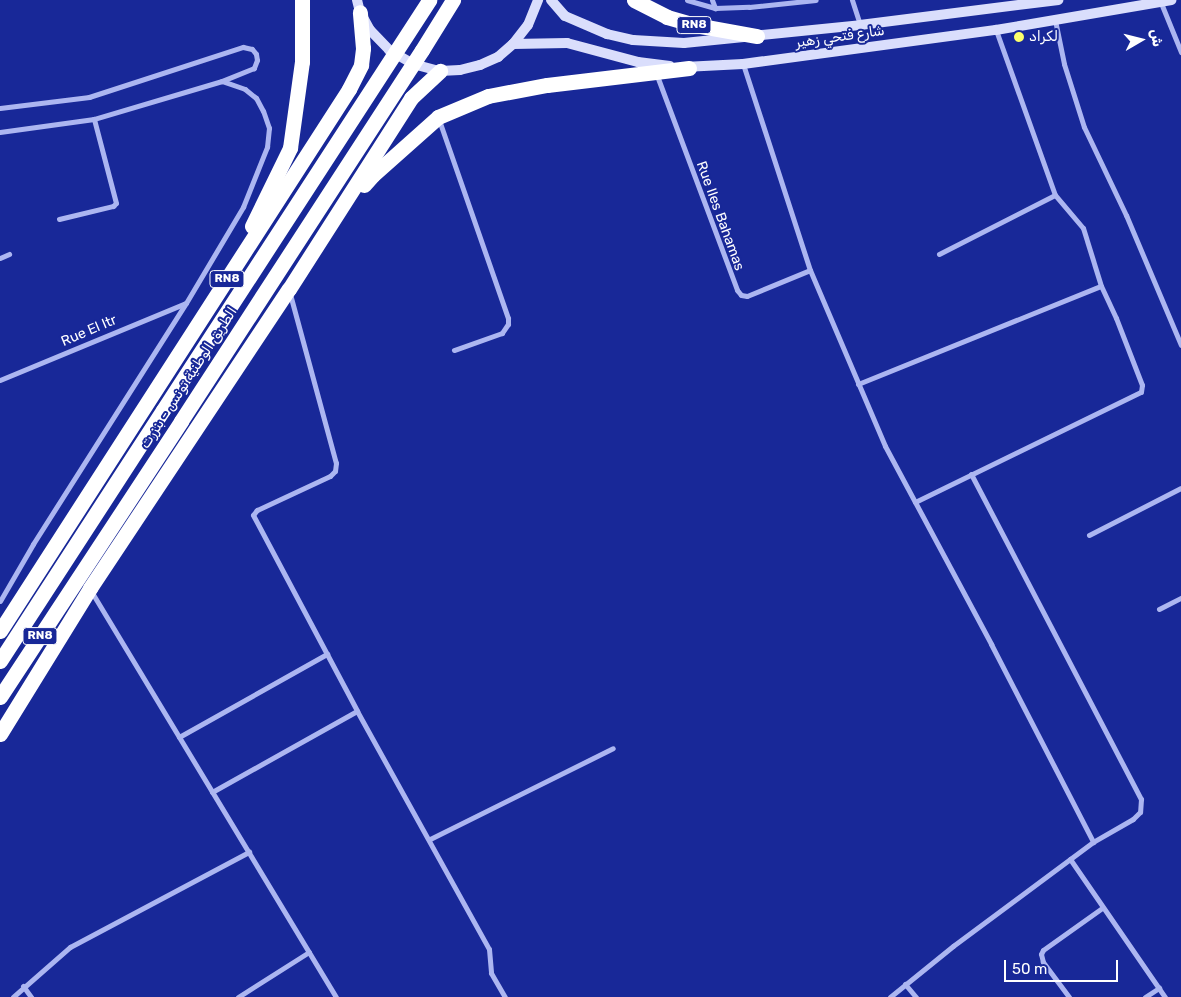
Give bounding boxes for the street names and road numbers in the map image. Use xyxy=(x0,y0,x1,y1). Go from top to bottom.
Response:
road number: RN8 xyxy=(675,16,713,34)
street label: شارع فتحي زهير xyxy=(794,22,886,52)
street label: Rue Iles Bahamas xyxy=(692,159,748,273)
road number: RN8 xyxy=(208,270,246,288)
street label: الطريق الوطنية تونس - بنزرت xyxy=(137,304,241,452)
street label: Rue El Itr xyxy=(59,312,119,350)
road number: RN8 xyxy=(21,626,59,646)

